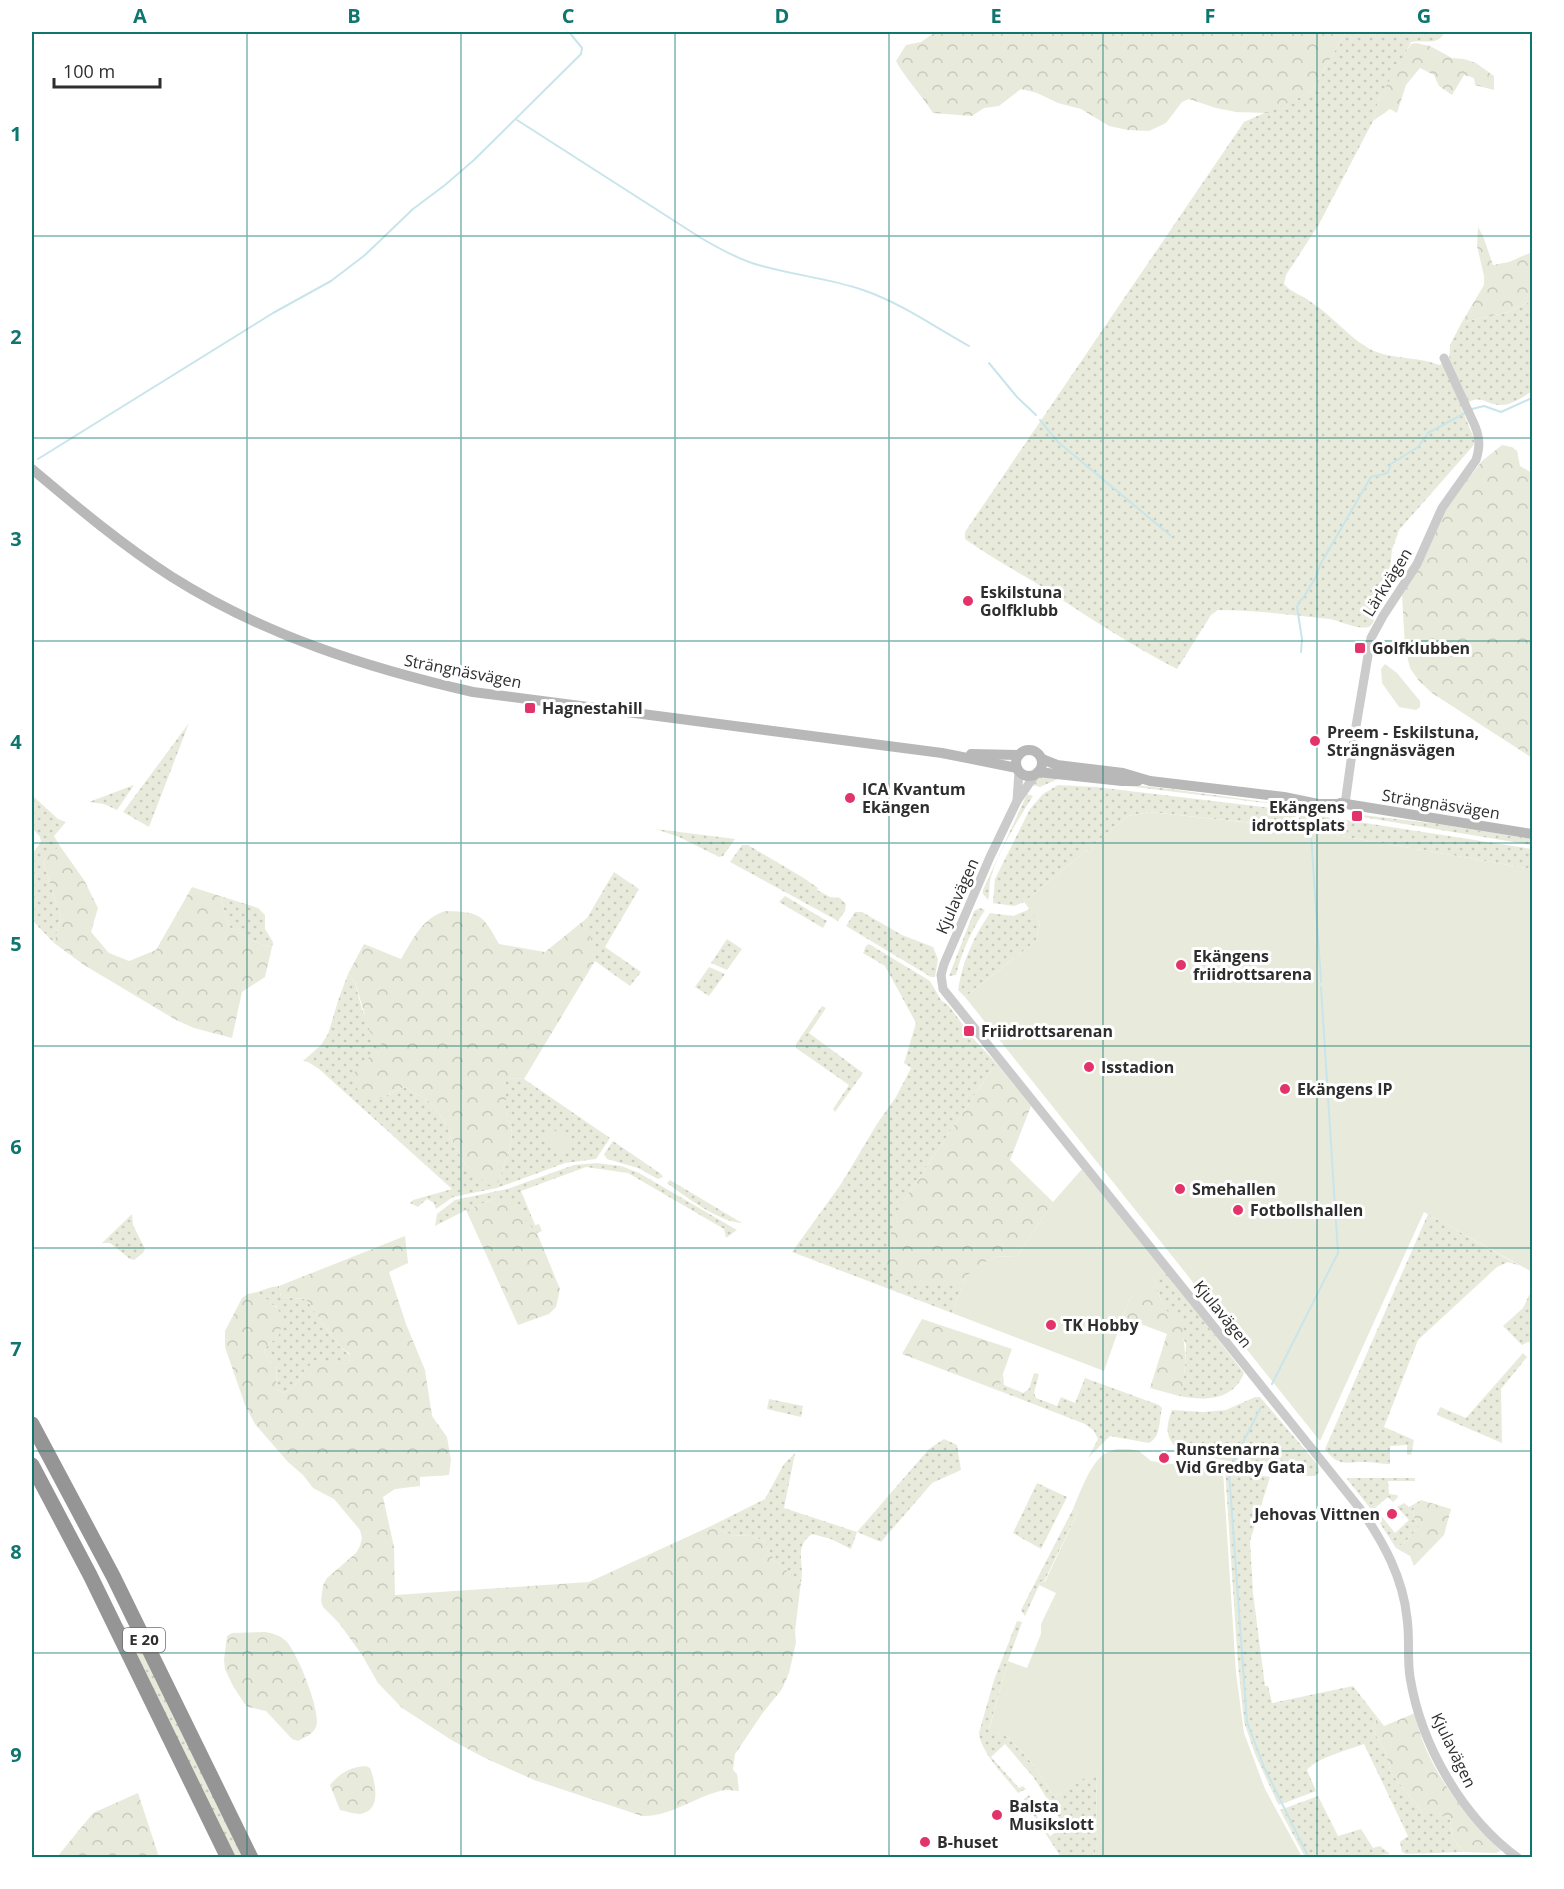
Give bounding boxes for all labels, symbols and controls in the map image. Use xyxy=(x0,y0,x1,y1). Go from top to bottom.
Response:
text: A xyxy=(133,2,147,29)
text: B xyxy=(347,2,361,29)
text: C xyxy=(562,2,575,29)
text: D xyxy=(775,2,789,29)
text: E xyxy=(990,2,1002,29)
text: F xyxy=(1205,2,1215,29)
text: G xyxy=(1417,2,1431,29)
scale bar xyxy=(54,51,160,89)
text: 100 m xyxy=(63,59,115,83)
text: 1 xyxy=(10,120,22,147)
text: 2 xyxy=(10,323,22,350)
text: 3 xyxy=(10,525,22,552)
street label: Lärkvägen xyxy=(1357,544,1417,620)
place label: Eskilstuna Golfklubb xyxy=(980,581,1062,621)
marker: Eskilstuna Golfklubb xyxy=(961,594,975,608)
place label: Golfklubben xyxy=(1372,637,1470,659)
marker: Golfklubben xyxy=(1353,641,1367,655)
street label: Strängnäsvägen xyxy=(402,649,524,693)
place label: Hagnestahill xyxy=(542,697,643,719)
marker: Hagnestahill xyxy=(523,701,537,715)
place label: Preem - Eskilstuna, Strängnäsvägen xyxy=(1327,721,1479,761)
text: 4 xyxy=(10,728,22,755)
marker: Preem - Eskilstuna, Strängnäsvägen xyxy=(1308,734,1322,748)
place label: ICA Kvantum Ekängen xyxy=(862,778,966,818)
street label: Strängnäsvägen xyxy=(1380,784,1502,824)
marker: ICA Kvantum Ekängen xyxy=(843,791,857,805)
place label: Ekängens idrottsplats xyxy=(1251,796,1345,836)
marker: Ekängens idrottsplats xyxy=(1350,809,1364,823)
street label: Kjulavägen xyxy=(930,855,984,937)
text: 5 xyxy=(10,930,22,957)
place label: Ekängens friidrottsarena xyxy=(1193,945,1312,985)
marker: Ekängens friidrottsarena xyxy=(1174,958,1188,972)
place label: Friidrottsarenan xyxy=(981,1020,1113,1042)
marker: Friidrottsarenan xyxy=(962,1024,976,1038)
place label: Isstadion xyxy=(1101,1056,1174,1078)
marker: Isstadion xyxy=(1082,1060,1096,1074)
place label: Ekängens IP xyxy=(1297,1078,1393,1100)
marker: Ekängens IP xyxy=(1278,1082,1292,1096)
text: 6 xyxy=(10,1133,22,1160)
place label: Smehallen xyxy=(1192,1178,1276,1200)
marker: Smehallen xyxy=(1173,1182,1187,1196)
place label: Fotbollshallen xyxy=(1250,1199,1363,1221)
marker: Fotbollshallen xyxy=(1231,1203,1245,1217)
street label: Kjulavägen xyxy=(1189,1276,1257,1352)
place label: TK Hobby xyxy=(1063,1314,1139,1336)
marker: TK Hobby xyxy=(1044,1318,1058,1332)
text: 7 xyxy=(10,1335,22,1362)
place label: Runstenarna Vid Gredby Gata xyxy=(1176,1438,1305,1478)
marker: Runstenarna Vid Gredby Gata xyxy=(1157,1451,1171,1465)
place label: Jehovas Vittnen xyxy=(1252,1503,1380,1525)
marker: Jehovas Vittnen xyxy=(1385,1507,1399,1521)
text: 8 xyxy=(10,1538,22,1565)
road number: E 20 xyxy=(123,1628,165,1652)
street label: Kjulavägen xyxy=(1426,1709,1482,1791)
text: 9 xyxy=(10,1741,22,1768)
place label: Balsta Musikslott xyxy=(1009,1795,1094,1835)
marker: Balsta Musikslott xyxy=(990,1808,1004,1822)
place label: B-huset xyxy=(937,1831,998,1853)
marker: B-huset xyxy=(918,1835,932,1849)

